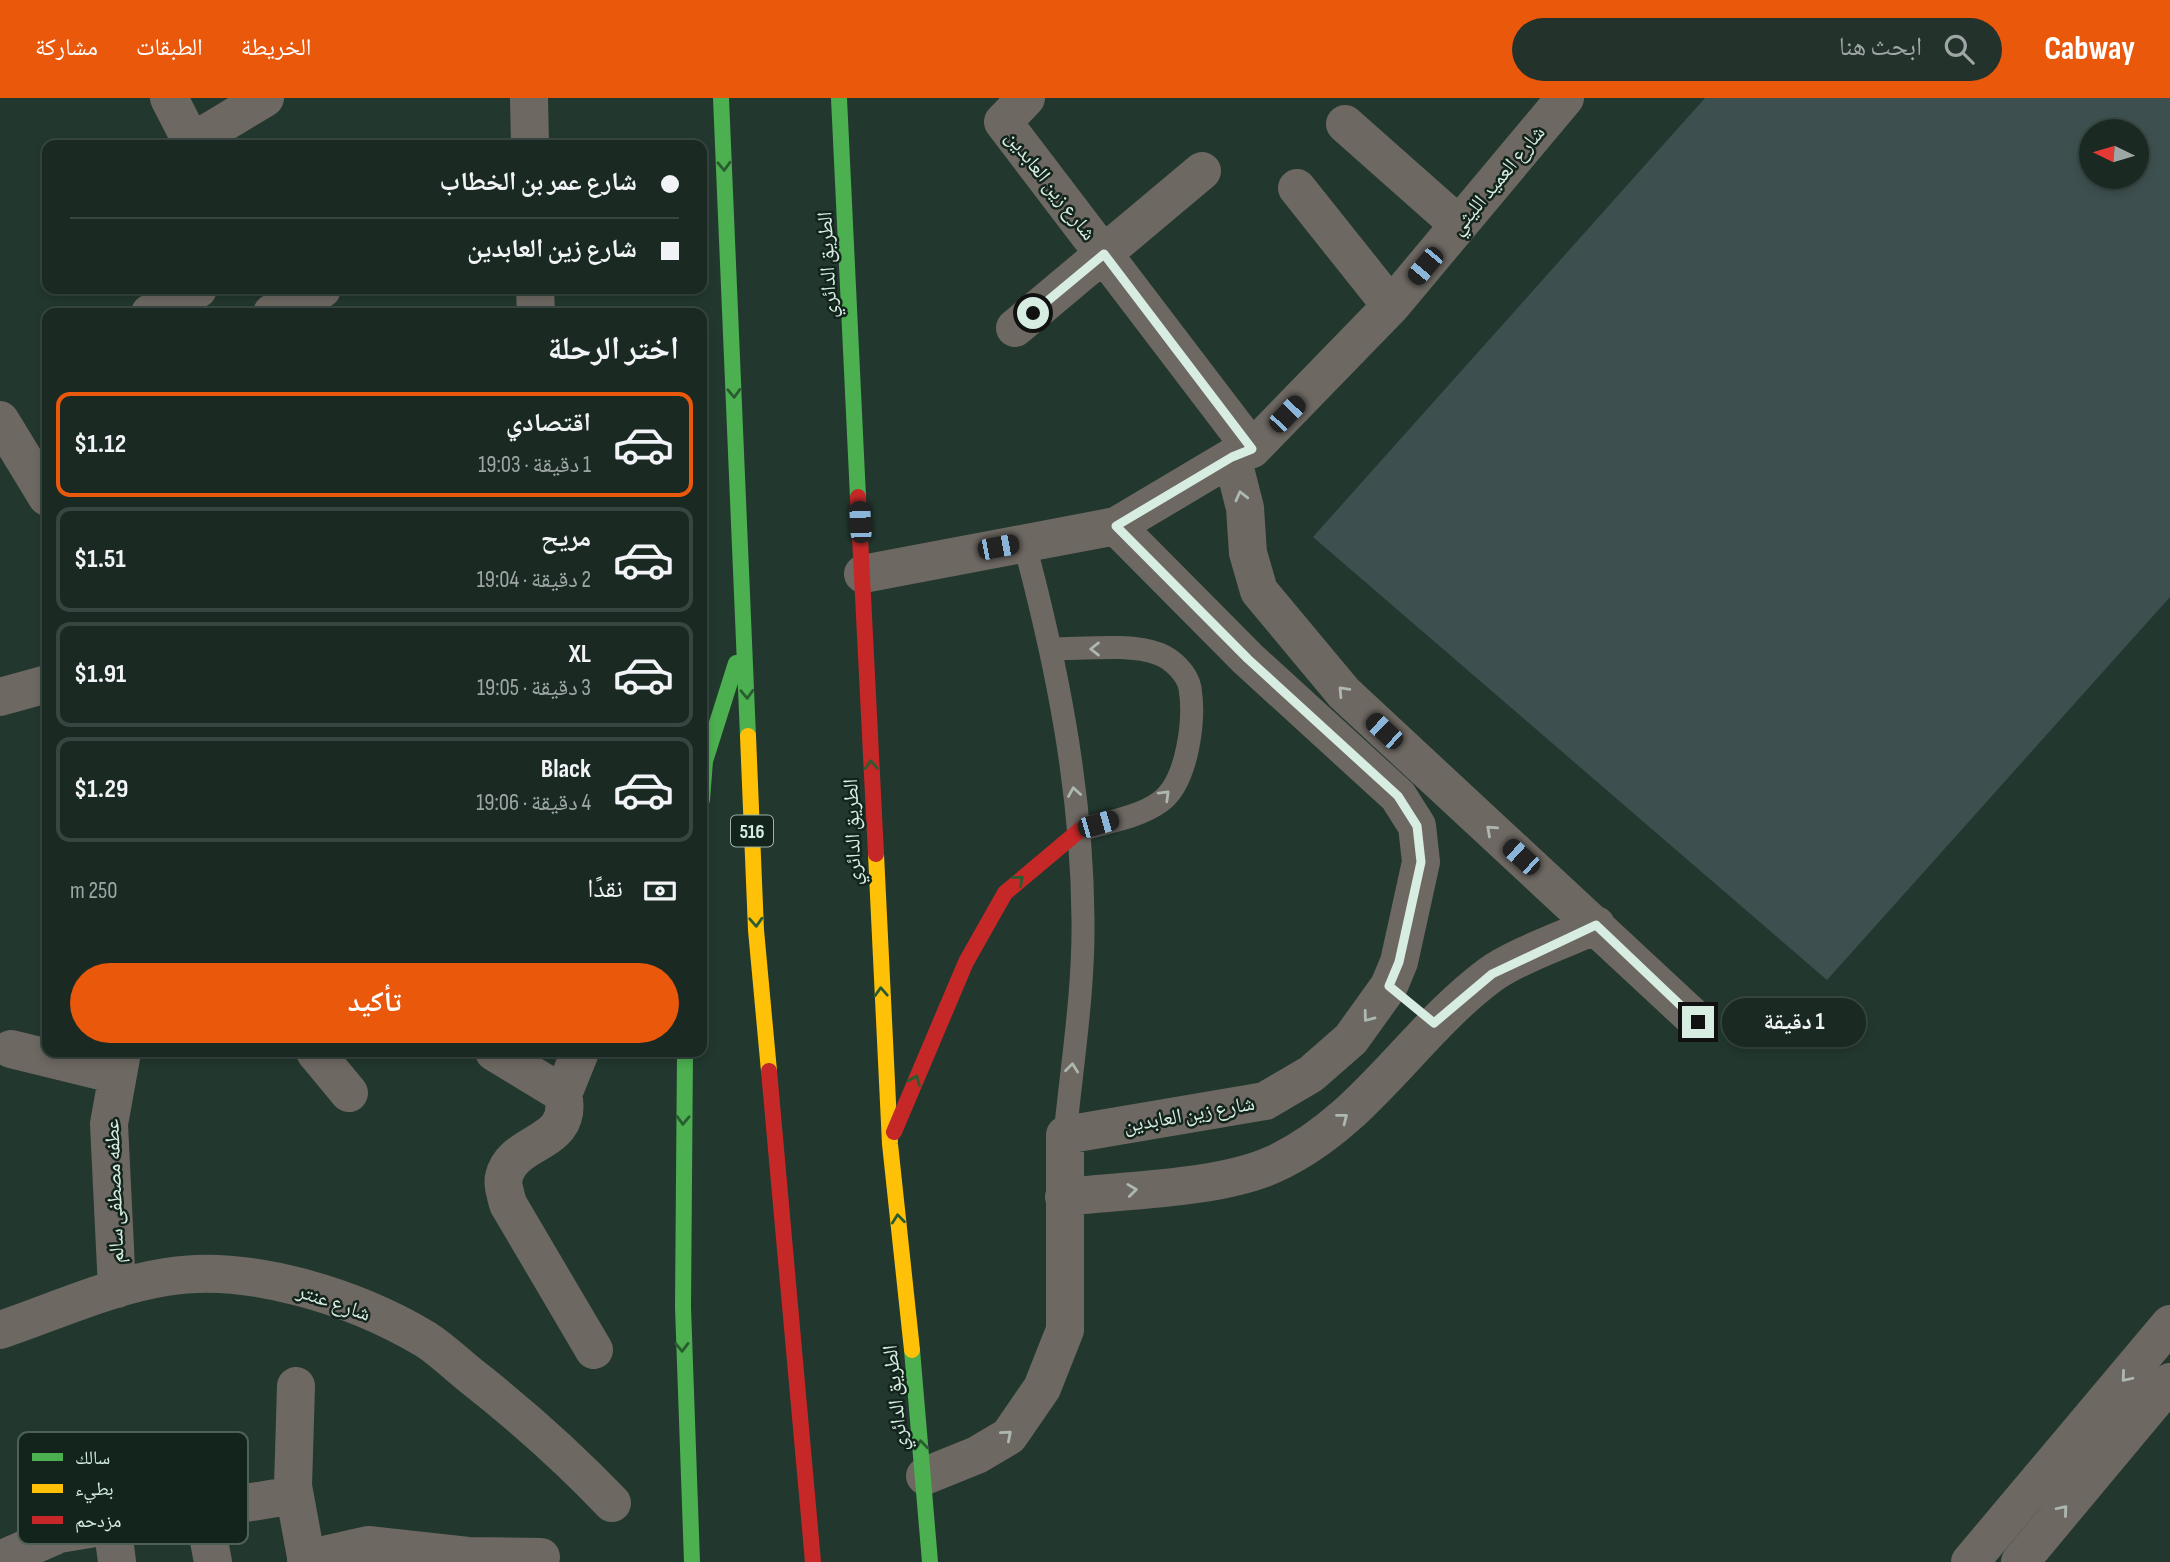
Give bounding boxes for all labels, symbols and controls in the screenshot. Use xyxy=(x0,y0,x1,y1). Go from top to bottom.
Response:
search box xyxy=(1512,18,2002,81)
text: Cabway xyxy=(2044,29,2135,69)
icon: search xyxy=(1940,30,1978,68)
text: ابحث هنا xyxy=(1839,32,1922,63)
text: مشاركة xyxy=(35,33,98,62)
text: الطبقات xyxy=(136,33,203,62)
text: الخريطة xyxy=(241,33,311,62)
north arrow xyxy=(2079,119,2149,189)
map controls xyxy=(2079,119,2149,189)
street label: شارع العميد الليثي xyxy=(1444,121,1553,242)
street label: شارع زين العابدين xyxy=(1000,125,1101,245)
one-way arrow xyxy=(717,161,732,172)
text: شارع عمر بن الخطاب xyxy=(440,167,637,198)
street label: الطريق الدائري xyxy=(812,211,846,319)
text: شارع زين العابدين xyxy=(467,234,637,265)
car xyxy=(1404,243,1447,289)
route start xyxy=(1017,297,1049,329)
text: اختر الرحلة xyxy=(548,330,679,369)
one-way arrow xyxy=(726,388,741,399)
car xyxy=(1265,392,1310,436)
text: اقتصادي xyxy=(506,408,591,439)
icon: car xyxy=(612,413,675,476)
text: $1.12 xyxy=(74,429,126,460)
text: 1 دقيقة · 19:03 xyxy=(478,451,591,479)
one-way arrow xyxy=(1235,490,1249,502)
car xyxy=(849,500,872,544)
text: مريح xyxy=(541,523,591,554)
icon: car xyxy=(612,528,675,591)
car xyxy=(976,533,1021,561)
text: $1.51 xyxy=(74,544,126,575)
text: 2 دقيقة · 19:04 xyxy=(477,566,591,594)
text: XL xyxy=(569,639,591,670)
one-way arrow xyxy=(1089,641,1099,657)
icon: car xyxy=(612,643,675,706)
text: $1.91 xyxy=(74,659,126,690)
text: 3 دقيقة · 19:05 xyxy=(477,674,591,702)
one-way arrow xyxy=(1338,686,1351,699)
one-way arrow xyxy=(739,689,754,700)
car xyxy=(1362,709,1407,753)
text: Black xyxy=(541,754,591,785)
icon: car xyxy=(612,758,675,821)
one-way arrow xyxy=(863,759,878,770)
text: $1.29 xyxy=(74,774,128,805)
street label: الطريق الدائري xyxy=(838,778,870,886)
one-way arrow xyxy=(1067,786,1082,798)
text: 4 دقيقة · 19:06 xyxy=(476,789,591,817)
one-way arrow xyxy=(1156,791,1169,804)
car xyxy=(1075,808,1122,840)
road number: 516 xyxy=(731,816,773,846)
one-way arrow xyxy=(1486,826,1499,838)
car xyxy=(1499,835,1544,879)
icon: cash xyxy=(641,872,679,910)
text: نقدًا xyxy=(587,874,623,905)
one-way arrow xyxy=(1011,876,1024,888)
text: 250 m xyxy=(70,877,117,905)
one-way arrow xyxy=(748,916,763,927)
button: تأكيد xyxy=(70,963,679,1043)
one-way arrow xyxy=(874,986,889,997)
callout: 1 دقيقة xyxy=(1722,998,1866,1046)
route end xyxy=(1682,1006,1714,1038)
text: 1 دقيقة xyxy=(1764,1008,1824,1036)
one-way arrow xyxy=(1363,1009,1376,1022)
one-way arrow xyxy=(1064,1062,1079,1073)
one-way arrow xyxy=(906,1075,920,1087)
street label: شارع زين العابدين xyxy=(1121,1091,1257,1138)
one-way arrow xyxy=(1335,1113,1347,1126)
one-way arrow xyxy=(675,1115,690,1126)
street label: عطفه مصطفى سالم xyxy=(99,1118,131,1264)
one-way arrow xyxy=(1126,1182,1138,1197)
one-way arrow xyxy=(890,1213,905,1225)
street label: شارع عنتر xyxy=(293,1278,374,1327)
one-way arrow xyxy=(674,1343,690,1353)
street label: الطريق الدائري xyxy=(877,1343,917,1452)
one-way arrow xyxy=(2122,1368,2134,1381)
one-way arrow xyxy=(999,1431,1012,1443)
legend xyxy=(18,1432,248,1544)
one-way arrow xyxy=(914,1439,929,1451)
text: سالك xyxy=(75,1447,110,1470)
text: بطيء xyxy=(75,1478,114,1504)
one-way arrow xyxy=(2055,1505,2068,1517)
text: مزدحم xyxy=(75,1510,121,1533)

